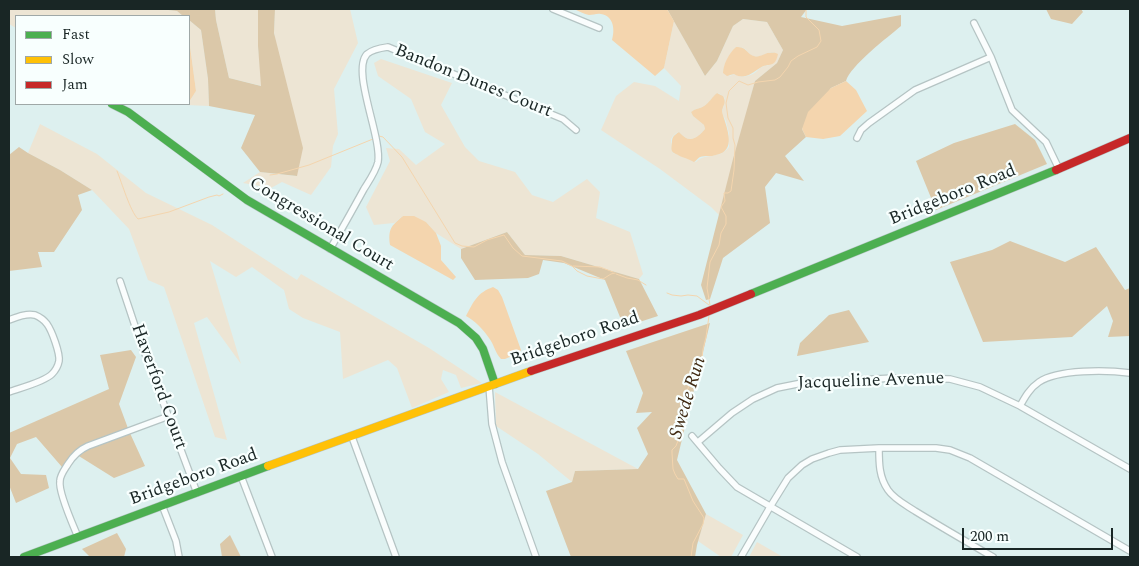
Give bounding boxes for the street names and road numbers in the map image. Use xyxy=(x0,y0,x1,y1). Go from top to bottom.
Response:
street label: Bandon Dunes Court xyxy=(391,41,555,123)
street label: Bridgeboro Road xyxy=(886,161,1020,231)
street label: Congressional Court xyxy=(245,173,397,277)
street label: Bridgeboro Road xyxy=(508,308,642,372)
street label: Haverford Court xyxy=(125,321,191,453)
street label: Jacqueline Avenue xyxy=(797,369,945,395)
street label: Bridgeboro Road xyxy=(127,445,261,511)

